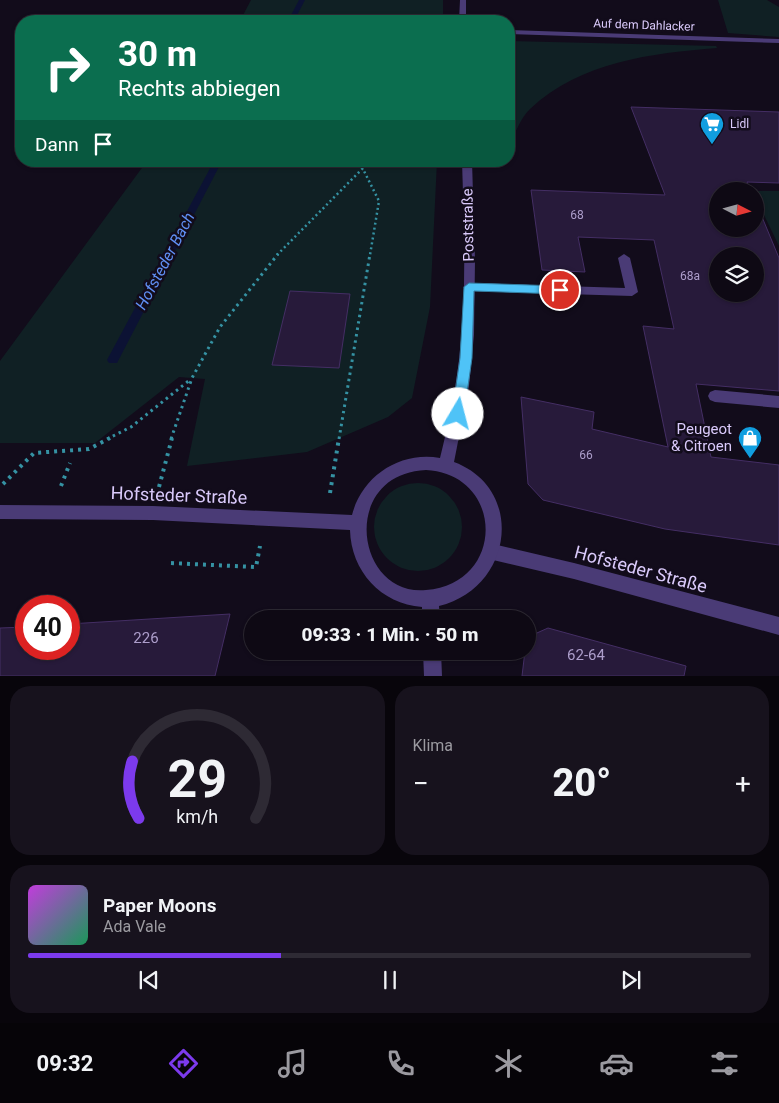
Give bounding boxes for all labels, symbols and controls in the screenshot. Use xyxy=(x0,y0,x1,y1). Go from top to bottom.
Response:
street label: Auf dem Dahlacker xyxy=(593,16,695,34)
text: 30 m xyxy=(118,34,197,75)
icon: right xyxy=(35,35,100,100)
text: Rechts abbiegen xyxy=(118,76,281,101)
supermarket icon: Lidl xyxy=(699,111,725,145)
place label: Lidl xyxy=(730,117,749,131)
icon: arrive xyxy=(89,130,117,158)
text: Dann xyxy=(35,133,79,156)
north arrow xyxy=(709,182,764,238)
map controls xyxy=(709,182,764,302)
street label: Poststraße xyxy=(458,188,478,262)
house number: 68 xyxy=(570,208,584,222)
water label: Hofsteder Bach xyxy=(131,209,199,313)
button: layers xyxy=(709,247,764,302)
pin xyxy=(539,269,581,311)
house number: 68a xyxy=(680,269,700,283)
icon: arrive xyxy=(546,276,574,304)
position arrow xyxy=(431,387,483,439)
place label: Peugeot & Citroen xyxy=(671,420,732,455)
shop icon: Peugeot & Citroen xyxy=(737,425,763,459)
house number: 66 xyxy=(579,448,593,462)
street label: Hofsteder Straße xyxy=(110,482,248,508)
street label: Hofsteder Straße xyxy=(572,541,710,597)
speed limit sign: 40 xyxy=(15,595,80,660)
text: 09:33 · 1 Min. · 50 m xyxy=(302,623,478,646)
house number: 226 xyxy=(133,629,159,647)
house number: 62-64 xyxy=(567,646,605,664)
text: Klima xyxy=(413,736,453,755)
text: 29 xyxy=(167,749,227,810)
text: 20° xyxy=(552,761,611,805)
text: − xyxy=(413,767,429,800)
text: + xyxy=(735,767,751,800)
text: km/h xyxy=(176,806,218,827)
text: Paper Moons xyxy=(103,894,216,917)
text: Ada Vale xyxy=(103,917,166,936)
icon: previous xyxy=(135,966,163,994)
icon: pause xyxy=(376,966,404,994)
icon: next xyxy=(617,966,645,994)
icon: directions xyxy=(166,1046,201,1081)
icon: music xyxy=(275,1046,310,1081)
icon: phone xyxy=(383,1046,418,1081)
icon: climate xyxy=(491,1046,526,1081)
icon: car xyxy=(599,1046,634,1081)
icon: filters xyxy=(707,1046,742,1081)
text: 09:32 xyxy=(37,1051,93,1076)

